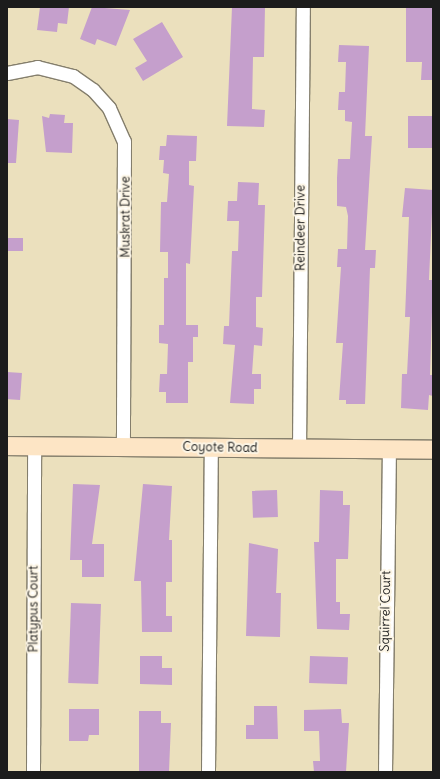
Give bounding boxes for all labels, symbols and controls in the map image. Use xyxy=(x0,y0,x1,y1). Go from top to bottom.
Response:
street label: Muskrat Drive xyxy=(118,176,134,258)
street label: Reindeer Drive xyxy=(293,185,309,271)
street label: Coyote Road xyxy=(182,440,258,456)
street label: Platypus Court xyxy=(26,566,42,652)
street label: Squirrel Court xyxy=(377,570,395,652)

